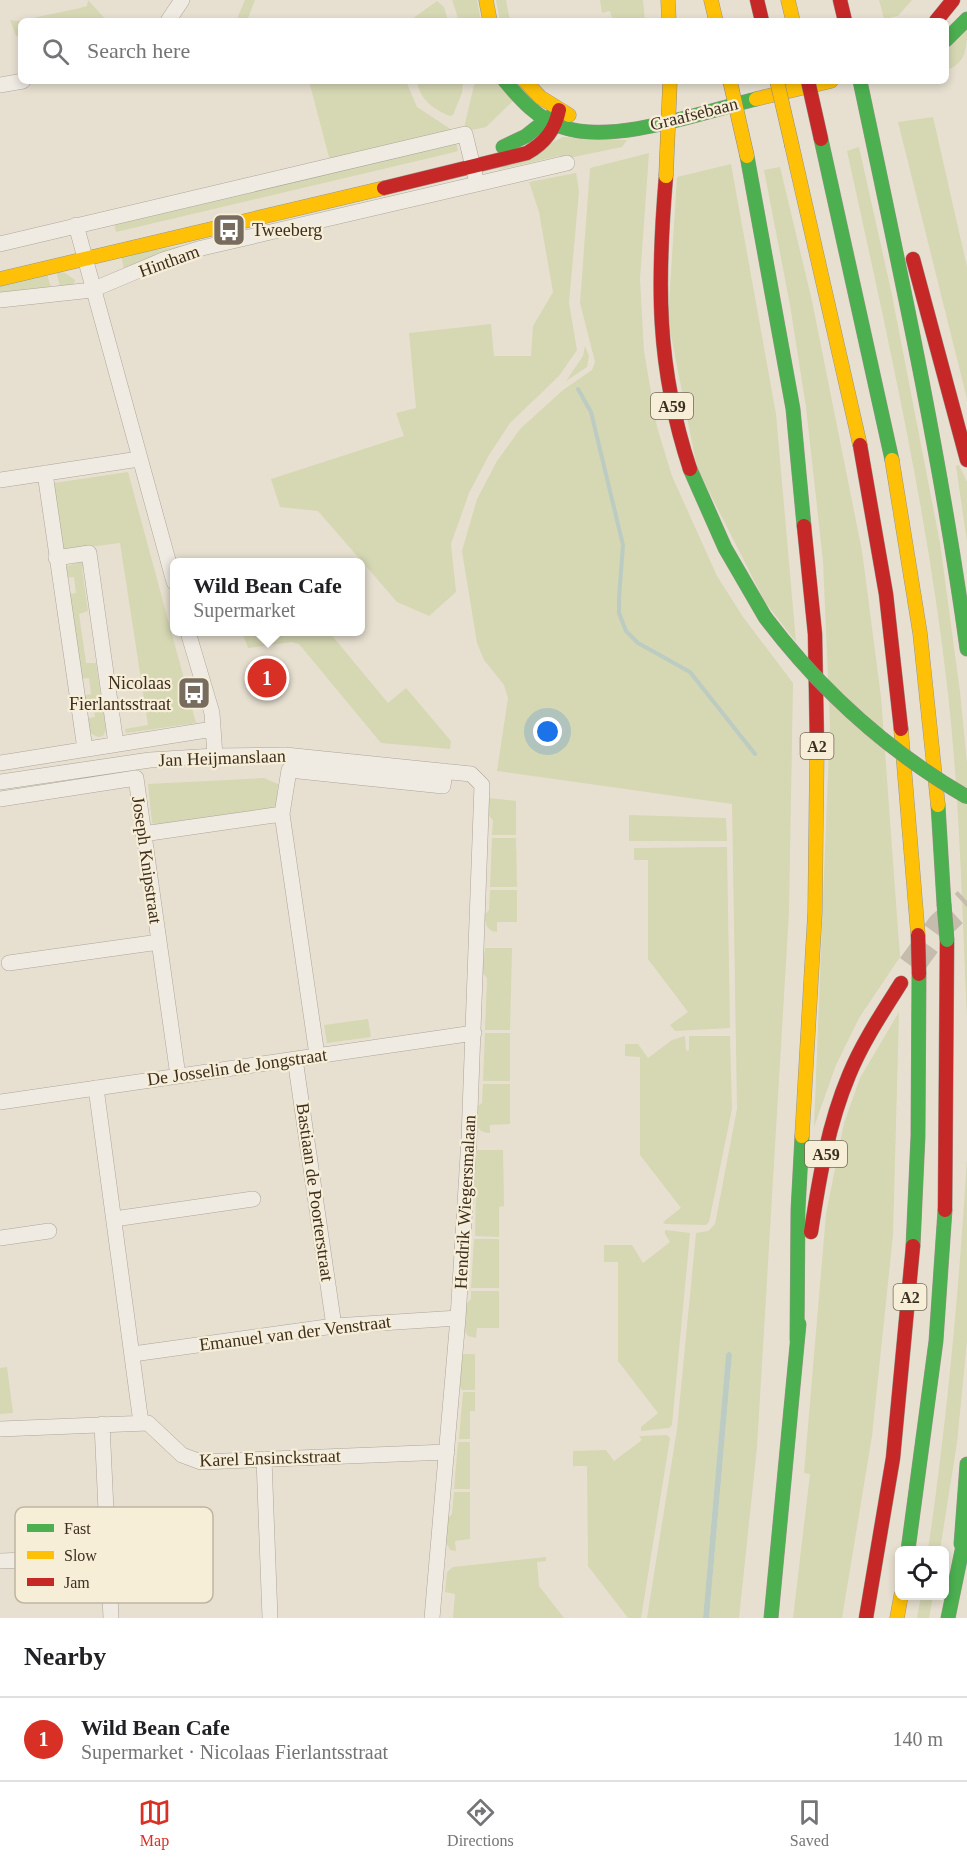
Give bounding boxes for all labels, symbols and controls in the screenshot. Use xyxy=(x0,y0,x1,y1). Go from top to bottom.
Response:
search box xyxy=(18,18,949,84)
icon: search xyxy=(39,35,72,68)
text: Search here xyxy=(87,38,190,63)
street label: Graafsebaan xyxy=(648,93,740,135)
bus stop icon: Tweeberg xyxy=(211,212,247,248)
place label: Tweeberg xyxy=(252,220,322,240)
street label: Hintham xyxy=(136,241,202,281)
road number: A59 xyxy=(651,393,693,419)
popup xyxy=(170,558,365,636)
text: Wild Bean Cafe xyxy=(193,573,342,598)
text: Supermarket xyxy=(193,599,295,621)
pin: 1 xyxy=(248,656,286,700)
place label: Nicolaas Fierlantsstraat xyxy=(69,673,171,714)
bus stop icon: Nicolaas Fierlantsstraat xyxy=(176,675,212,711)
your location xyxy=(533,717,562,746)
road number: A2 xyxy=(800,733,834,759)
street label: Jan Heijmanslaan xyxy=(158,746,286,770)
street label: Joseph Knipstraat xyxy=(128,795,166,925)
street label: De Josselin de Jongstraat xyxy=(146,1044,328,1090)
street label: Bastiaan de Poorterstraat xyxy=(293,1102,337,1282)
street label: Hendrik Wiegersmalaan xyxy=(450,1114,480,1290)
road number: A59 xyxy=(805,1141,847,1167)
road number: A2 xyxy=(894,1284,926,1310)
street label: Emanuel van der Venstraat xyxy=(198,1311,392,1355)
street label: Karel Ensinckstraat xyxy=(199,1446,341,1470)
legend xyxy=(15,1507,213,1603)
text: Fast xyxy=(64,1520,91,1537)
map controls xyxy=(895,1546,949,1600)
button: locate xyxy=(895,1546,949,1600)
text: Slow xyxy=(64,1547,97,1564)
text: Jam xyxy=(64,1574,90,1591)
text: Nearby xyxy=(24,1642,106,1671)
text: Wild Bean Cafe xyxy=(81,1715,230,1740)
text: 1 xyxy=(39,1728,49,1750)
text: 140 m xyxy=(892,1728,943,1750)
text: Supermarket · Nicolaas Fierlantsstraat xyxy=(81,1741,388,1763)
tab: Map xyxy=(138,1796,171,1850)
tab: Directions xyxy=(447,1796,514,1850)
tab: Saved xyxy=(790,1796,829,1850)

